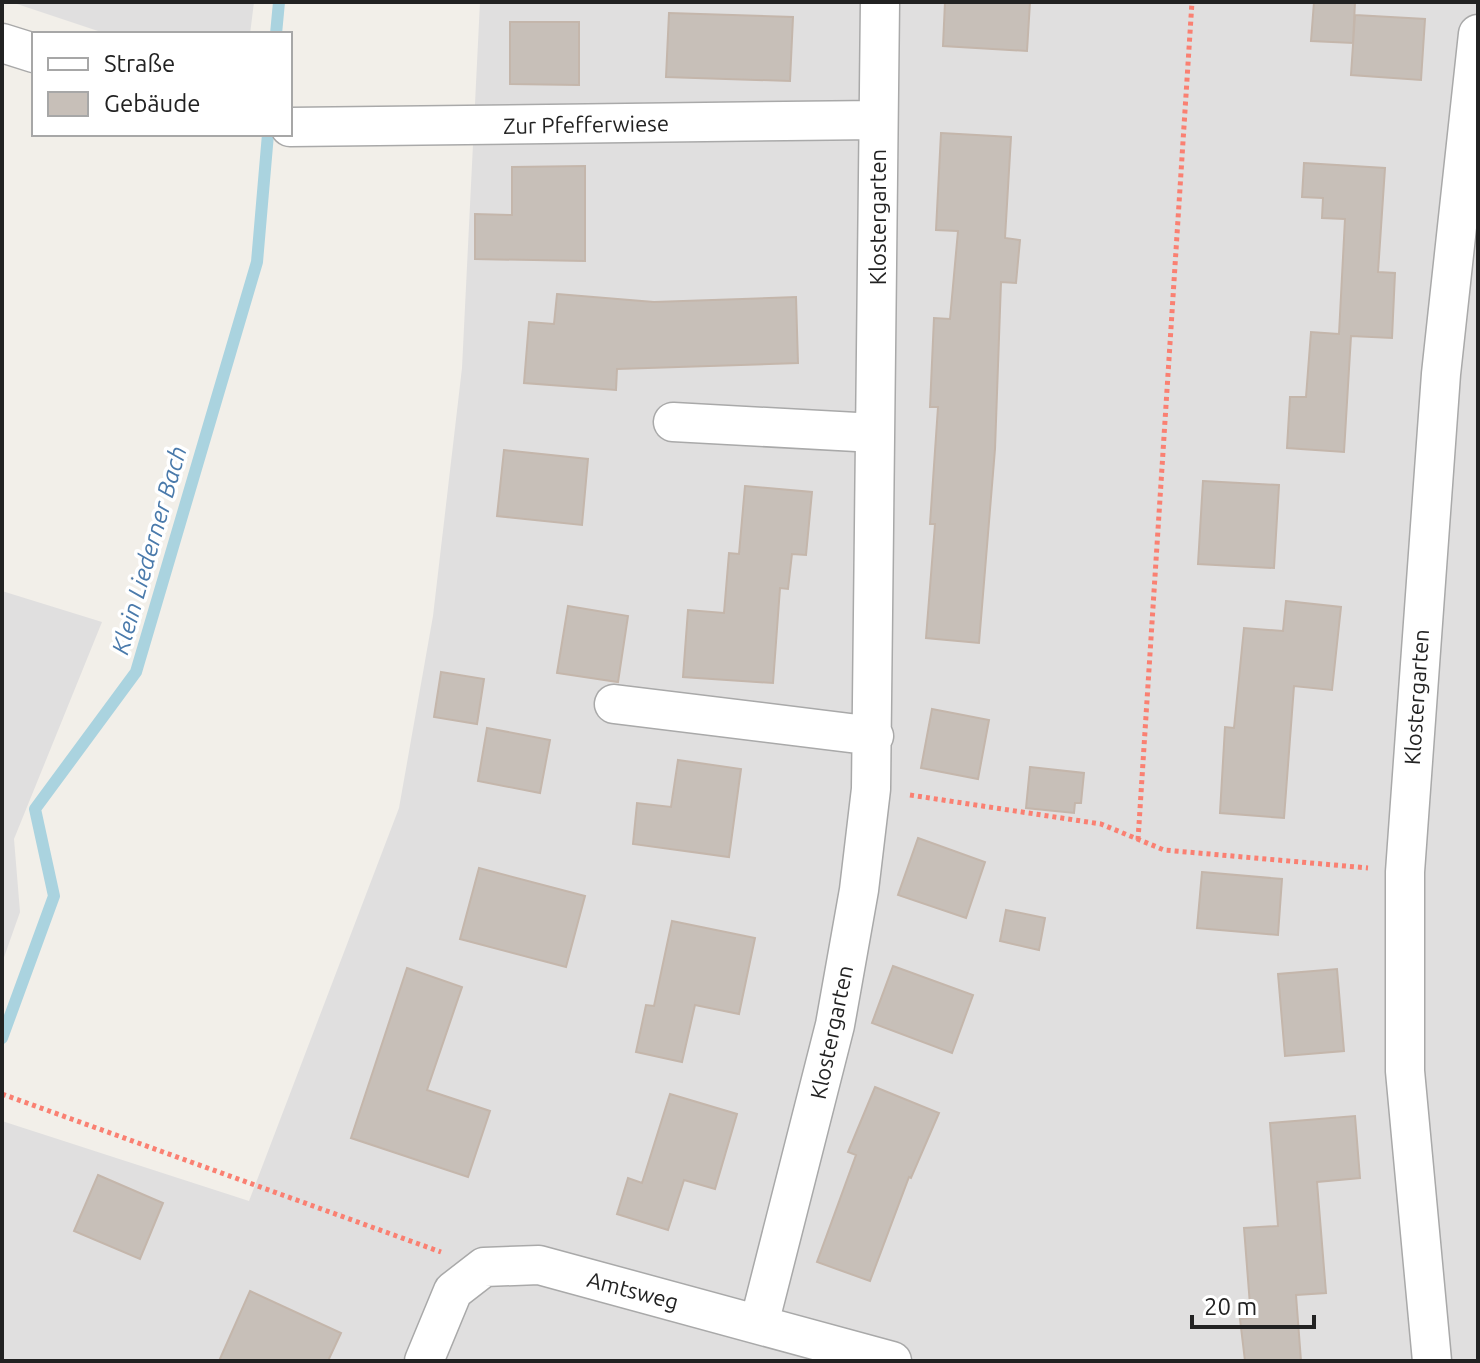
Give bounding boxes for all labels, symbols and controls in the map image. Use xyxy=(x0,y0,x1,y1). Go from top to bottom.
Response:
legend xyxy=(32,32,292,136)
text: Straße xyxy=(104,50,175,77)
text: Gebäude xyxy=(104,90,201,117)
street label: Zur Pfefferwiese xyxy=(503,110,669,138)
street label: Klostergarten xyxy=(865,149,890,285)
water label: Klein Liederner Bach xyxy=(106,443,192,657)
street label: Klostergarten xyxy=(1399,628,1433,766)
street label: Klostergarten xyxy=(805,963,857,1101)
street label: Amtsweg xyxy=(585,1266,681,1314)
scale bar xyxy=(1192,1279,1314,1329)
text: 20 m xyxy=(1204,1293,1257,1320)

